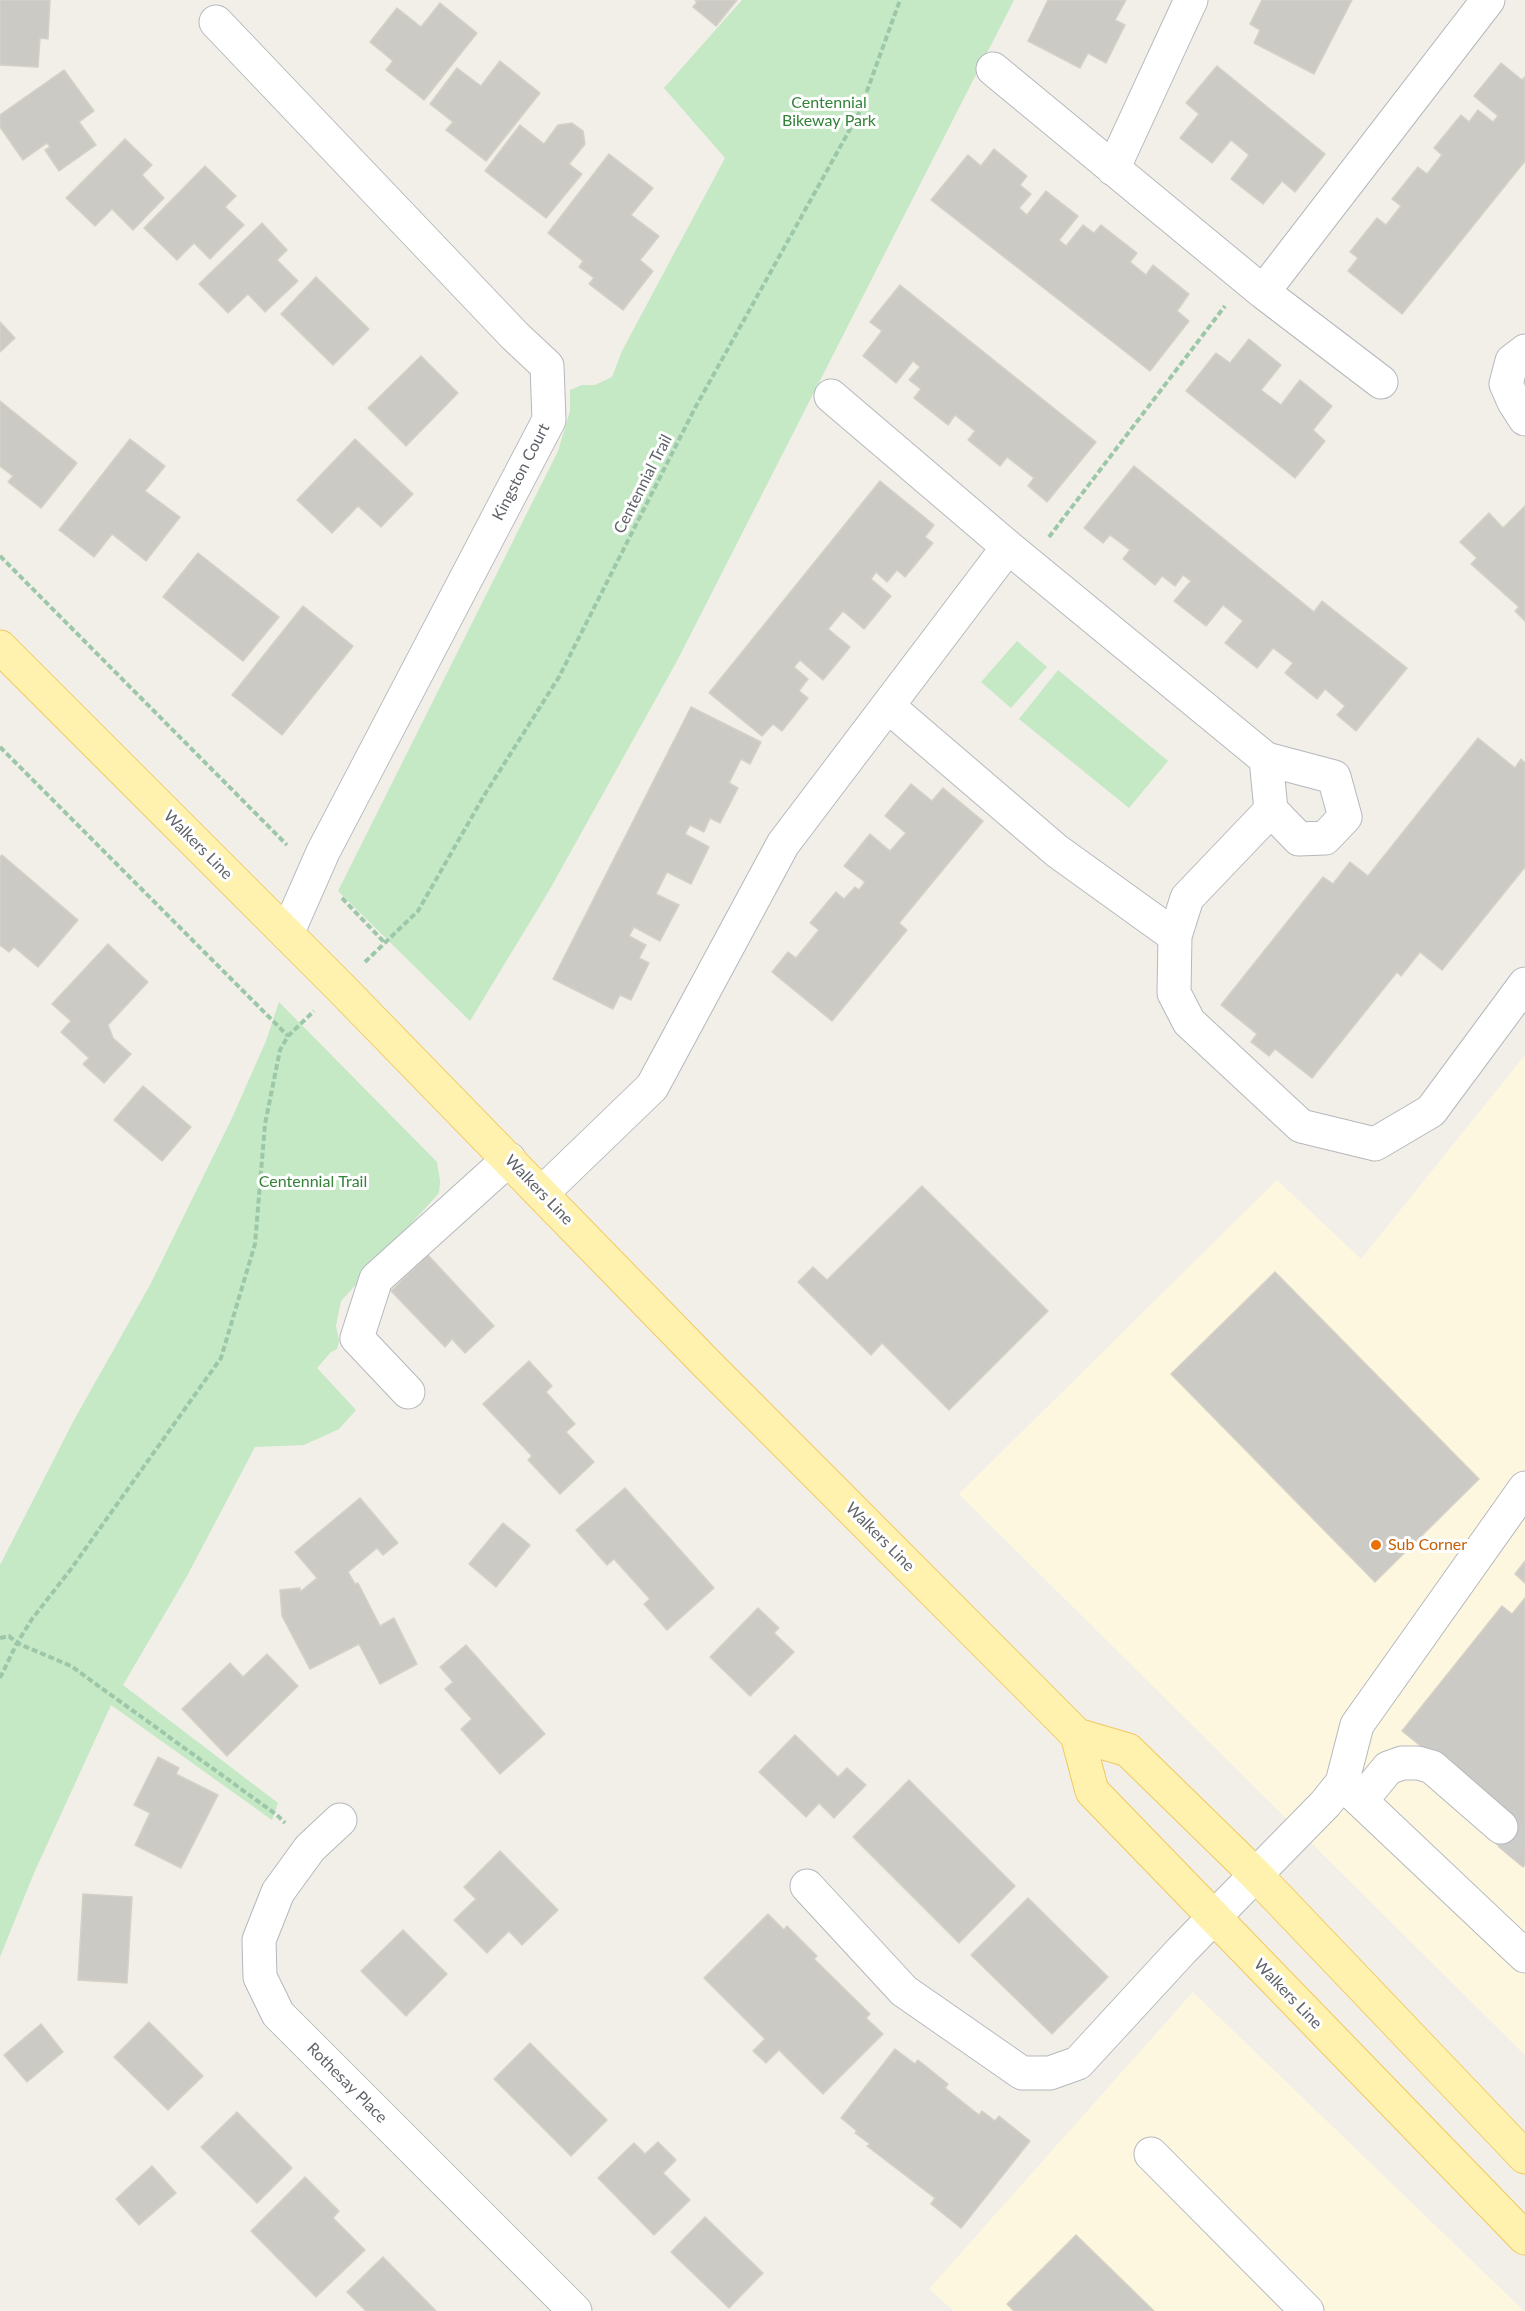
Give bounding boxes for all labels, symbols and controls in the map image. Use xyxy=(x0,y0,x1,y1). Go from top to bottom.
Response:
park label: Centennial Bikeway Park xyxy=(782,93,876,131)
street label: Kingston Court xyxy=(488,420,554,524)
street label: Centennial Trail xyxy=(610,431,676,537)
street label: Walkers Line xyxy=(159,806,237,884)
street label: Walkers Line xyxy=(501,1151,577,1229)
park label: Centennial Trail xyxy=(259,1172,367,1192)
street label: Walkers Line xyxy=(841,1498,919,1576)
place label: Sub Corner xyxy=(1388,1535,1467,1555)
marker: Sub Corner xyxy=(1369,1538,1383,1552)
street label: Walkers Line xyxy=(1250,1955,1326,2033)
street label: Rothesay Place xyxy=(303,2039,391,2127)

